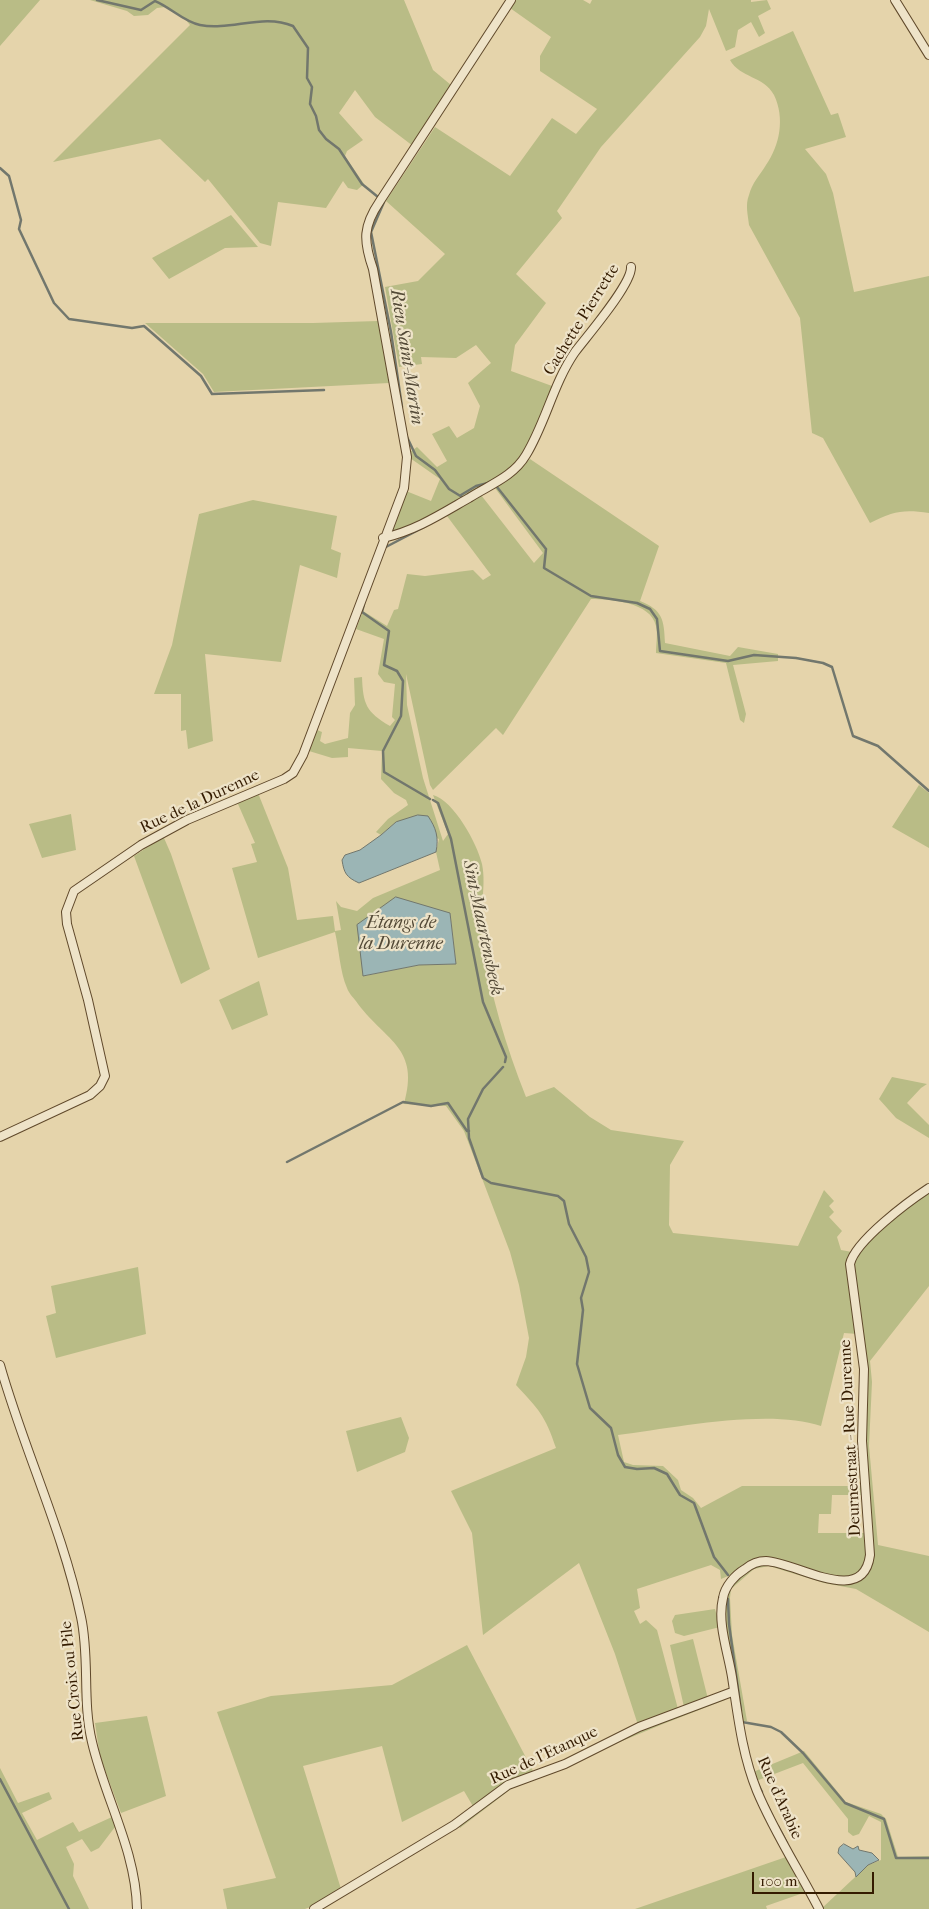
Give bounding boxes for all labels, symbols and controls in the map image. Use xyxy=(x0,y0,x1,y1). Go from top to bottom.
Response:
street label: Cachette Pierrette xyxy=(540,261,624,379)
water label: Rieu Saint-Martin xyxy=(385,288,427,426)
street label: Rue de la Durenne xyxy=(137,766,263,838)
water label: Sint-Maartensbeek xyxy=(457,858,507,998)
water label: Étangs de la Durenne xyxy=(359,913,443,956)
street label: Deurnestraat - Rue Durenne xyxy=(836,1339,866,1537)
street label: Rue Croix ou Pile xyxy=(57,1620,89,1742)
street label: Rue de l'Etanque xyxy=(487,1723,601,1789)
street label: Rue d'Arabie xyxy=(752,1754,806,1842)
scale bar xyxy=(754,1862,876,1894)
text: 100 m xyxy=(760,1872,798,1890)

